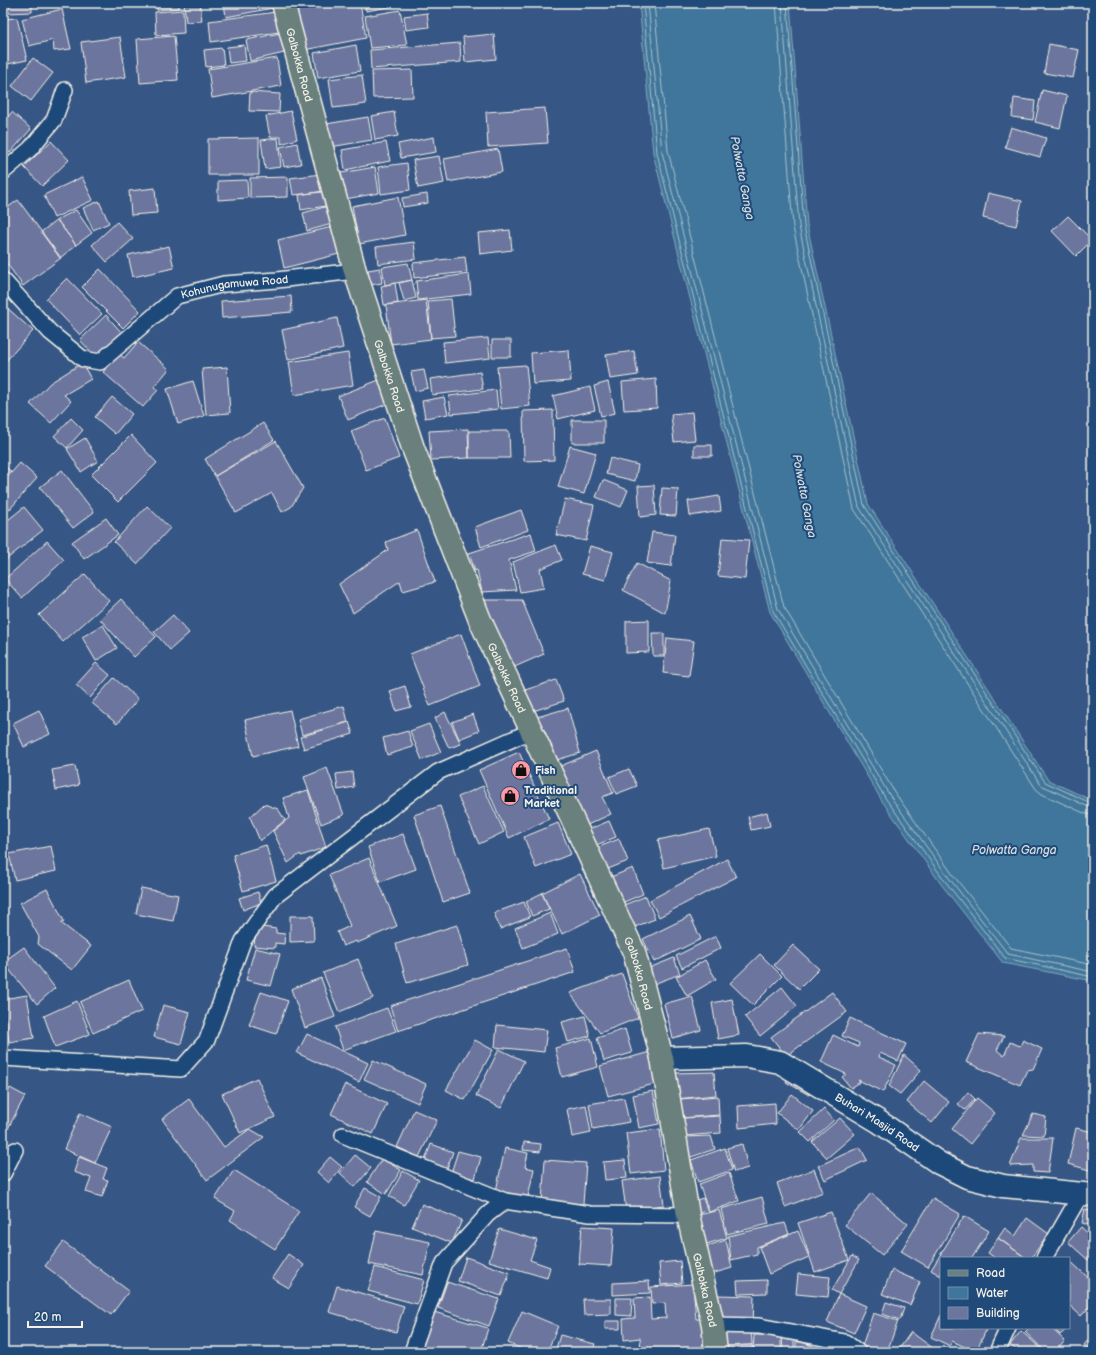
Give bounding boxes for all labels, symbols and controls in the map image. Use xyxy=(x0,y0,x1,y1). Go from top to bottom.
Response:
street label: Galbokka Road xyxy=(283,27,316,103)
water label: Polwatta Ganga xyxy=(727,135,758,221)
street label: Kohunugamuwa Road xyxy=(180,272,289,301)
street label: Galbokka Road xyxy=(371,338,407,414)
water label: Polwatta Ganga xyxy=(789,453,820,539)
street label: Galbokka Road xyxy=(485,641,529,715)
shop icon: Fish xyxy=(510,759,532,781)
place label: Fish xyxy=(535,764,555,777)
place label: Traditional Market xyxy=(524,784,577,810)
shop icon: Traditional Market xyxy=(499,785,521,807)
water label: Polwatta Ganga xyxy=(971,843,1057,858)
street label: Galbokka Road xyxy=(621,935,656,1011)
street label: Buhari Masjid Road xyxy=(833,1090,922,1154)
street label: Galbokka Road xyxy=(690,1252,720,1328)
legend xyxy=(940,1257,1070,1329)
text: Road xyxy=(976,1266,1005,1281)
text: Water xyxy=(976,1286,1008,1301)
scale bar xyxy=(28,1303,82,1329)
text: Building xyxy=(976,1306,1020,1321)
text: 20 m xyxy=(34,1310,61,1325)

